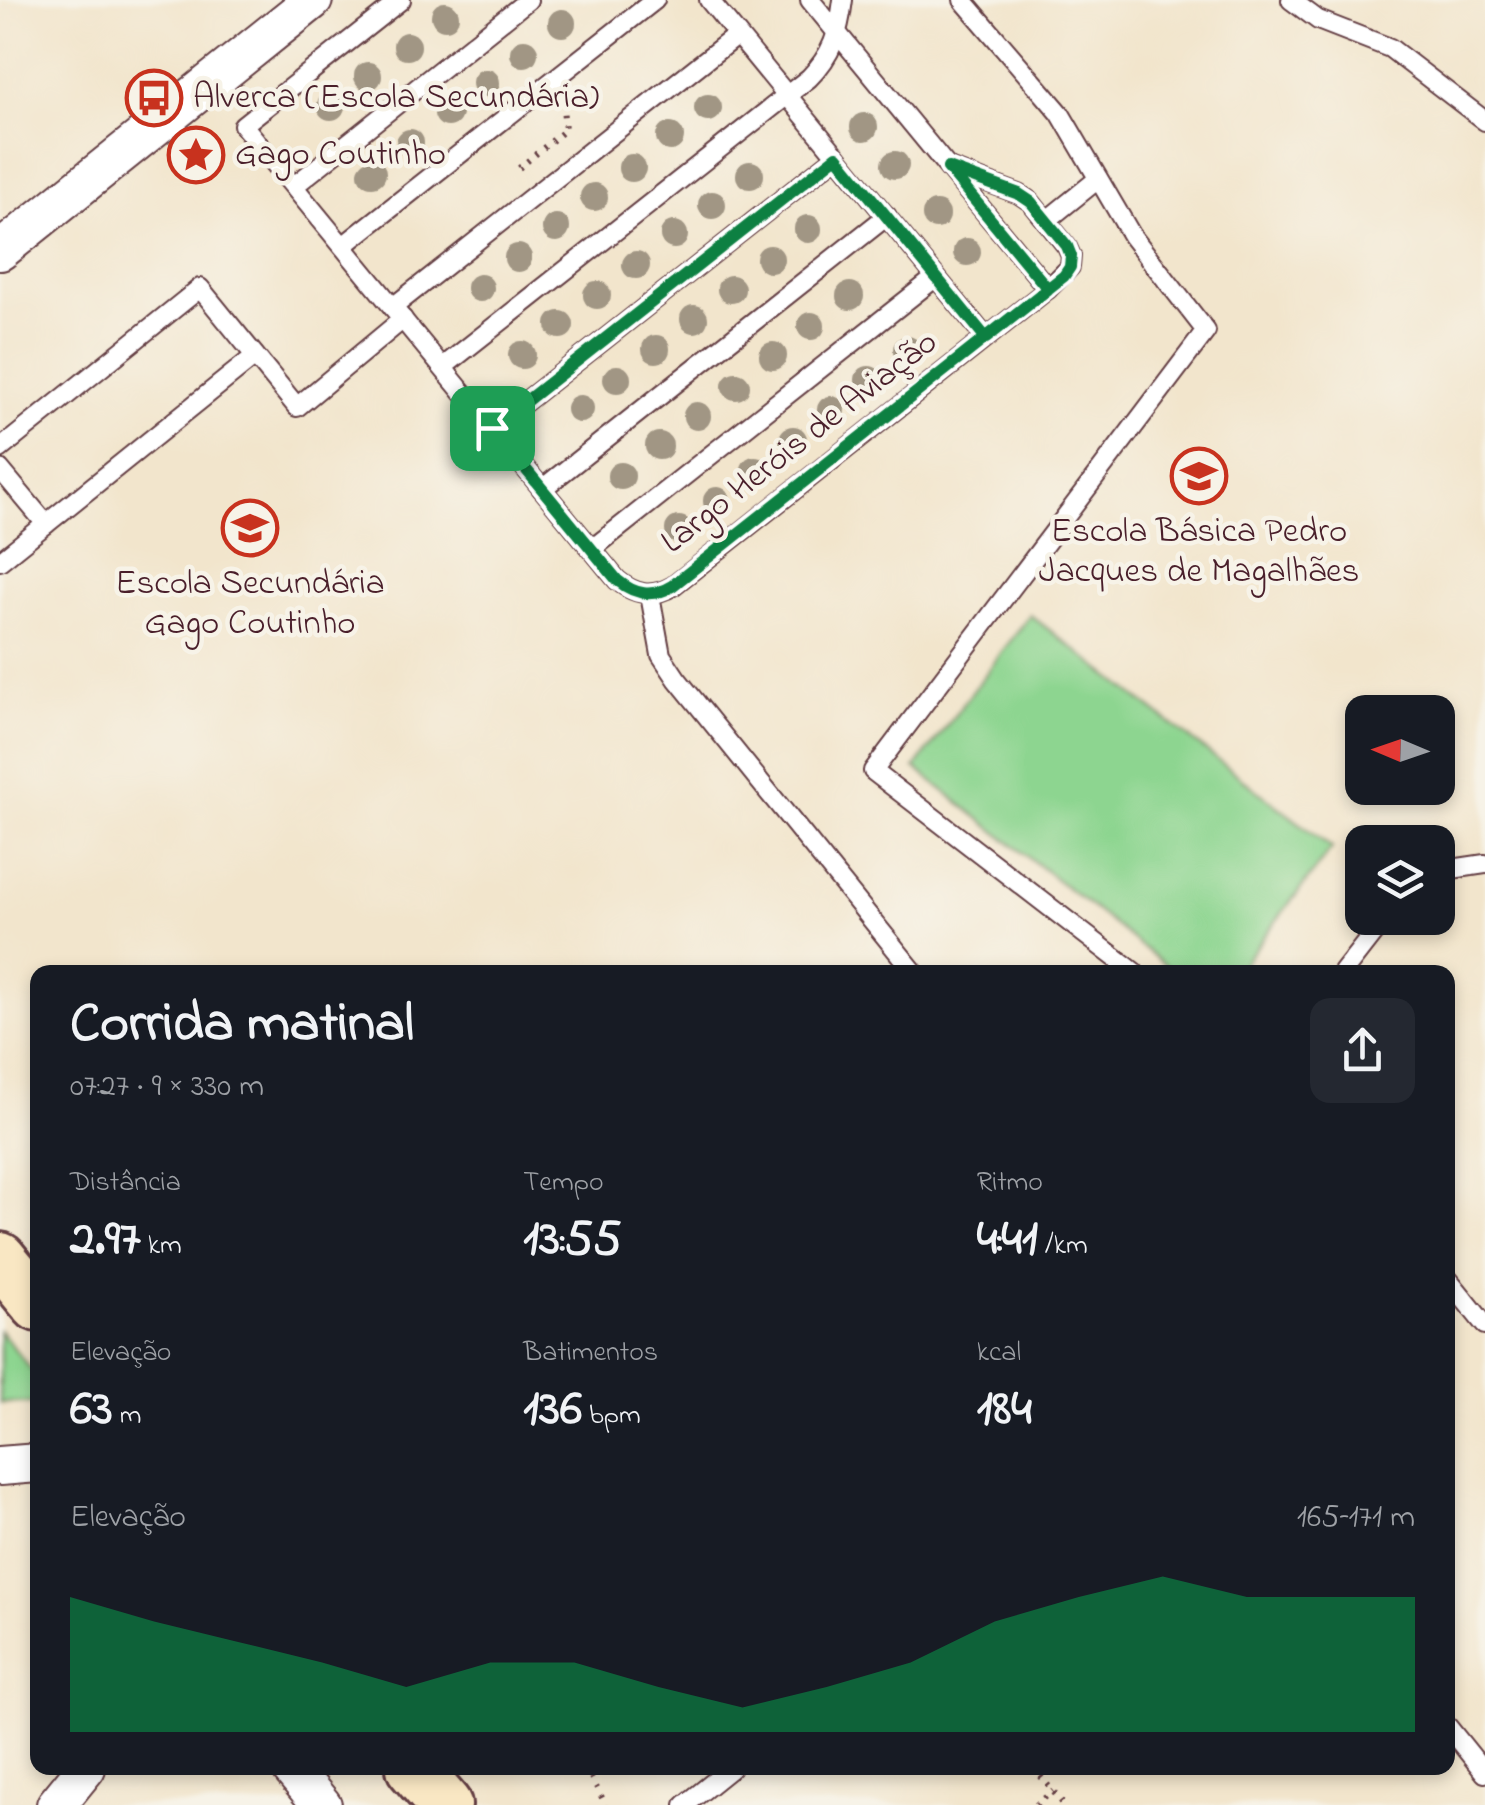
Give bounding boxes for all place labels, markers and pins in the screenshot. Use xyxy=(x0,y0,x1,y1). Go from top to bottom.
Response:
bus stop icon: Alverca (Escola Secundária) xyxy=(124,68,184,128)
place label: Alverca (Escola Secundária) xyxy=(193,73,599,124)
place icon: Gago Coutinho xyxy=(166,125,226,185)
place label: Gago Coutinho xyxy=(235,130,446,181)
pin xyxy=(450,386,535,471)
school or university icon: Escola Básica Pedro Jacques de Magalhães xyxy=(1169,446,1229,506)
school or university icon: Escola Secundária Gago Coutinho xyxy=(220,498,280,558)
place label: Escola Básica Pedro Jacques de Magalhães xyxy=(1039,507,1359,598)
place label: Escola Secundária Gago Coutinho xyxy=(115,559,385,650)

